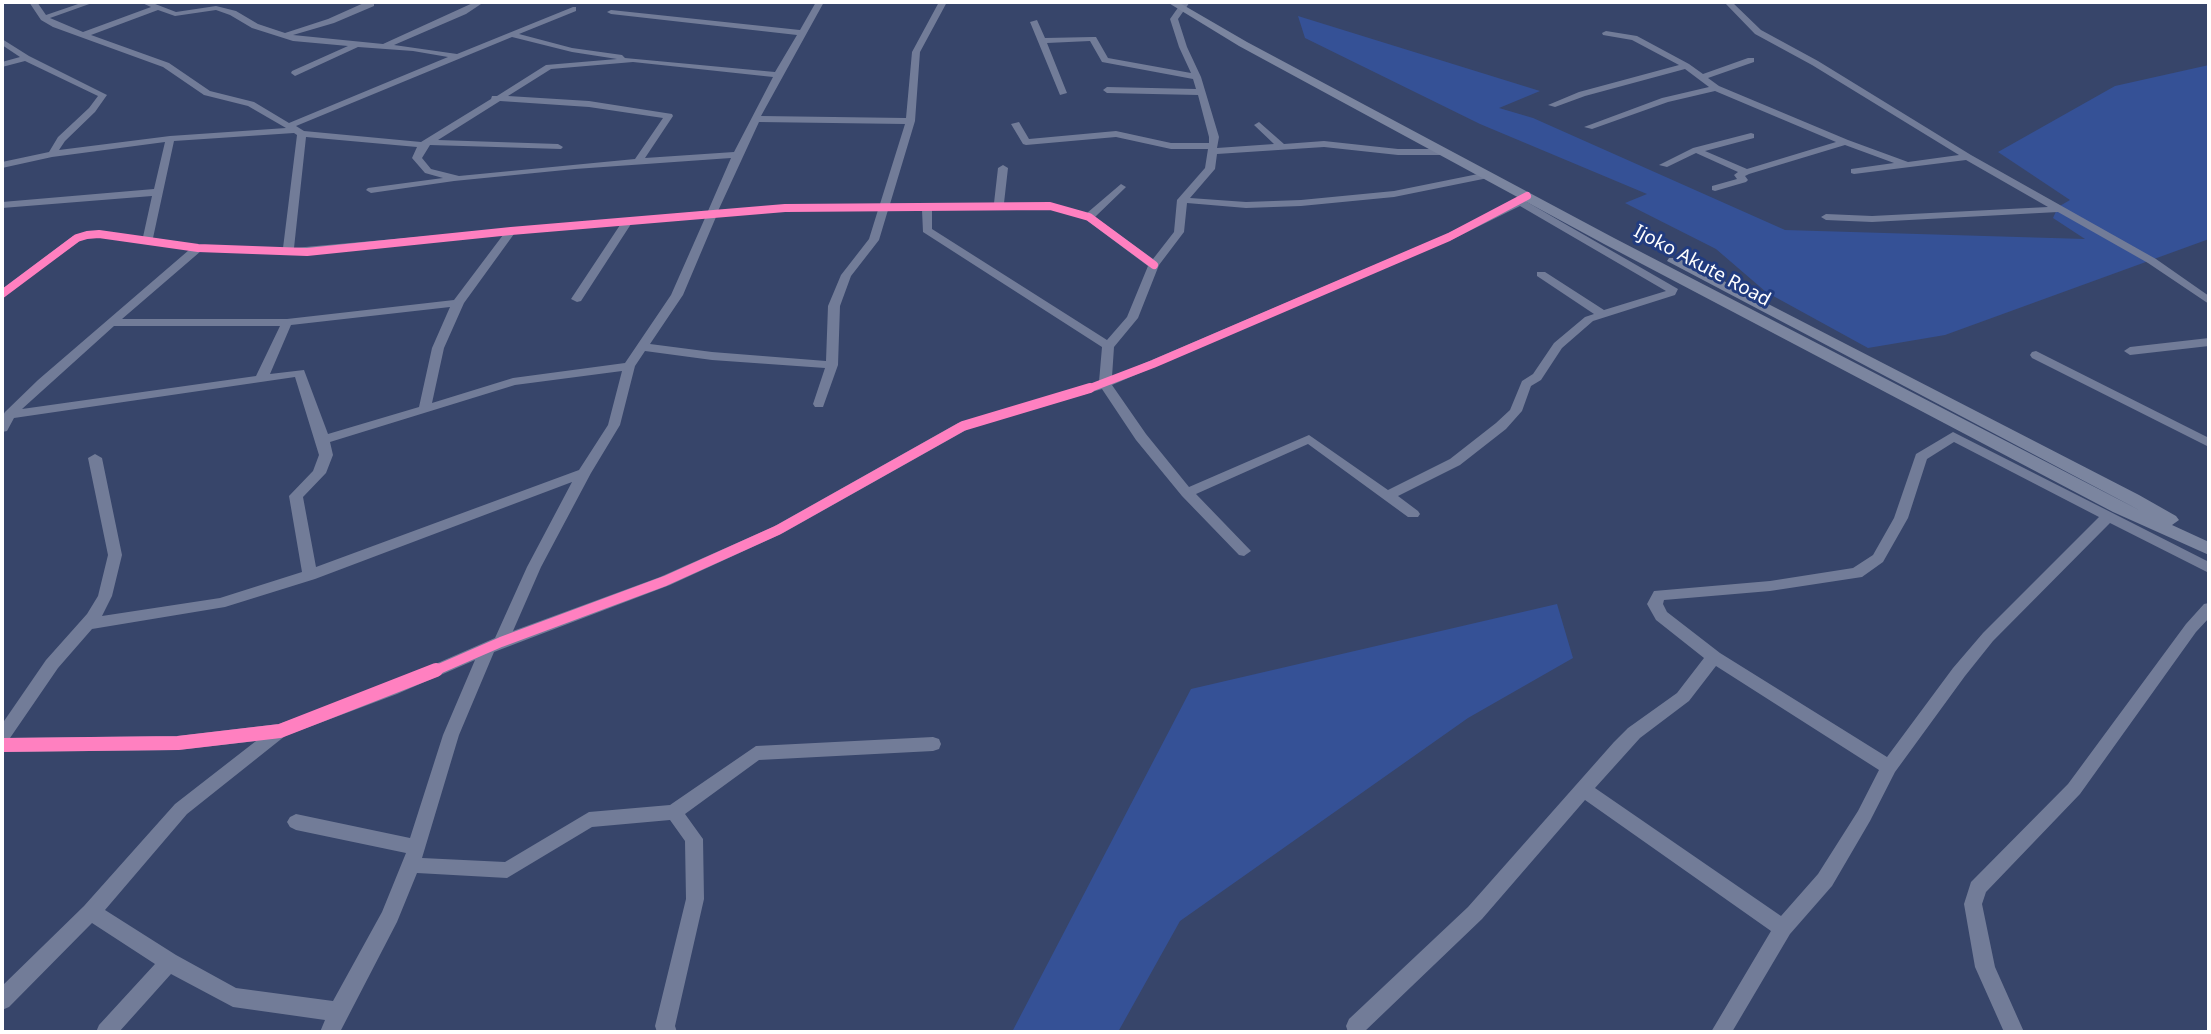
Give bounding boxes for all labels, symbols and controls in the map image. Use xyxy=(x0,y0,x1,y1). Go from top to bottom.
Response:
street label: Ijoko Akute Road xyxy=(1630,220,1774,312)

